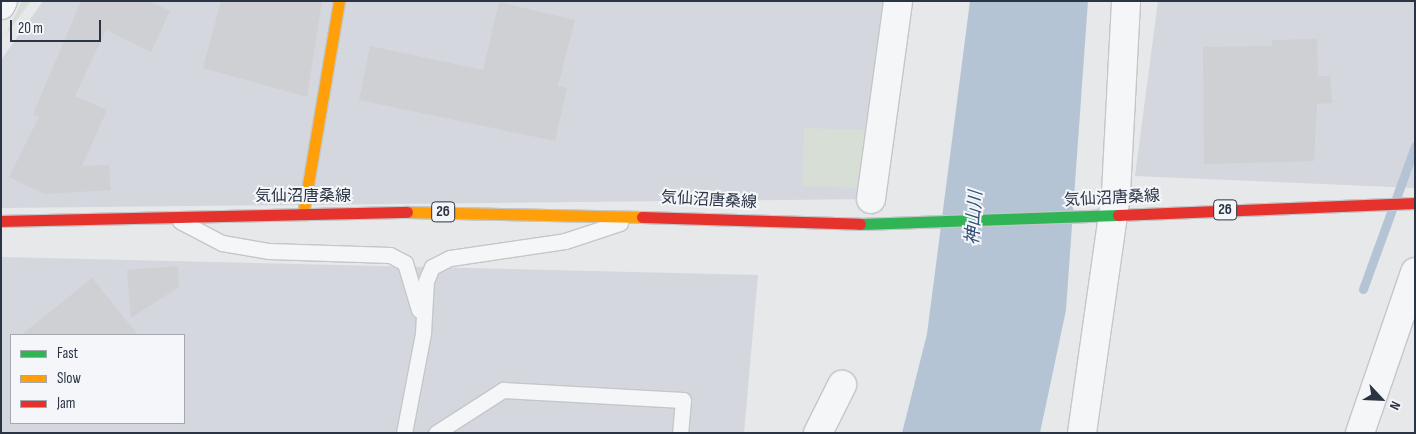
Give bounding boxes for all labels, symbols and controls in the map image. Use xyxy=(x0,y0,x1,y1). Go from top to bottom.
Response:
scale bar xyxy=(12,10,104,42)
text: 20 m xyxy=(18,19,43,38)
street label: 気仙沼唐桑線 xyxy=(255,187,351,207)
street label: 気仙沼唐桑線 xyxy=(1064,187,1160,211)
street label: 気仙沼唐桑線 xyxy=(661,189,757,213)
water label: 神山川 xyxy=(962,190,988,246)
road number: 26 xyxy=(1212,198,1238,222)
road number: 26 xyxy=(430,200,456,224)
legend xyxy=(10,334,185,424)
text: Fast xyxy=(57,344,78,363)
text: Slow xyxy=(57,369,81,388)
north arrow xyxy=(1356,374,1406,424)
text: Jam xyxy=(57,394,75,413)
text: N xyxy=(1386,399,1404,413)

